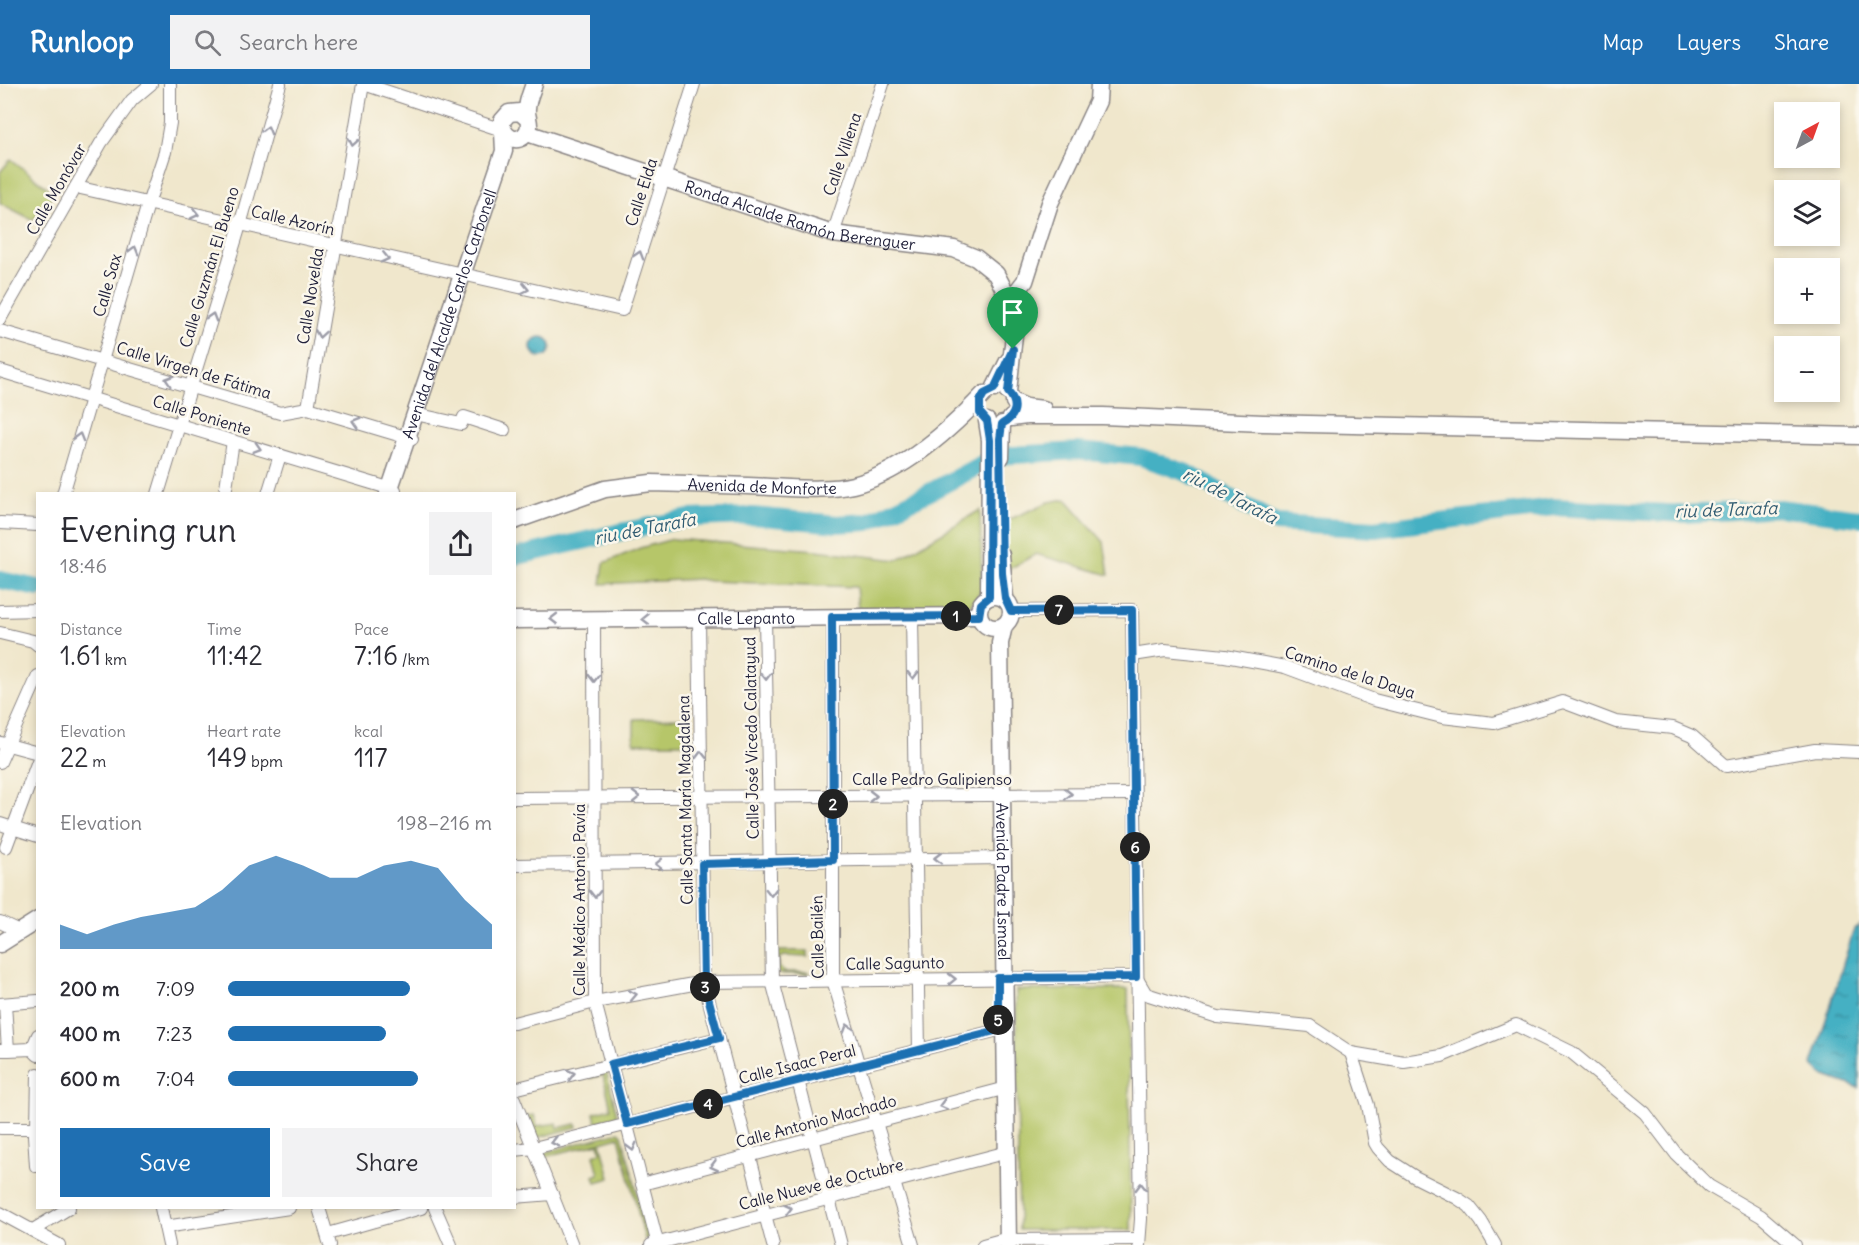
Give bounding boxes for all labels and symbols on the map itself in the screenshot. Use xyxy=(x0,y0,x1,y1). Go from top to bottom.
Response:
north arrow xyxy=(1774,102,1840,168)
street label: Calle Villena xyxy=(818,110,866,198)
one-way arrow xyxy=(260,125,272,136)
one-way arrow xyxy=(347,136,360,146)
street label: Calle Monóvar xyxy=(22,139,91,238)
street label: Calle Elda xyxy=(621,155,661,229)
street label: Ronda Alcalde Ramón Berenguer xyxy=(682,176,917,254)
street label: Calle Guzmán El Bueno xyxy=(175,184,243,350)
street label: Avenida del Alcalde Carlos Carbonell xyxy=(397,187,500,441)
street label: Calle Azorín xyxy=(249,201,337,239)
one-way arrow xyxy=(189,207,199,220)
one-way arrow xyxy=(127,245,139,256)
street label: Calle Novelda xyxy=(292,246,328,346)
one-way arrow xyxy=(379,250,389,263)
one-way arrow xyxy=(632,250,644,261)
street label: Calle Sax xyxy=(88,251,126,319)
one-way arrow xyxy=(520,282,530,295)
pin xyxy=(987,287,1038,349)
one-way arrow xyxy=(205,312,217,323)
one-way arrow xyxy=(315,329,327,339)
street label: Calle Virgen de Fátima xyxy=(114,337,274,403)
one-way arrow xyxy=(164,375,175,387)
street label: Calle Poniente xyxy=(150,391,254,439)
one-way arrow xyxy=(351,417,362,429)
one-way arrow xyxy=(72,432,84,443)
one-way arrow xyxy=(251,441,262,453)
water label: riu de Tarafa xyxy=(1179,462,1283,530)
street label: Avenida de Monforte xyxy=(687,474,837,499)
water label: riu de Tarafa xyxy=(1674,496,1779,523)
water label: riu de Tarafa xyxy=(592,507,699,550)
pin: 7 xyxy=(1044,595,1074,625)
pin: 1 xyxy=(941,601,971,631)
street label: Calle Lepanto xyxy=(697,608,795,628)
one-way arrow xyxy=(550,613,559,626)
one-way arrow xyxy=(642,613,651,625)
street label: Calle José Vicedo Calatayud xyxy=(739,636,763,840)
street label: Camino de la Daya xyxy=(1282,641,1418,703)
one-way arrow xyxy=(907,670,919,679)
one-way arrow xyxy=(760,672,772,681)
one-way arrow xyxy=(588,673,600,682)
street label: Calle Santa María Magdalena xyxy=(673,695,697,905)
one-way arrow xyxy=(695,751,707,760)
street label: Calle Pedro Galipienso xyxy=(852,769,1012,789)
one-way arrow xyxy=(1063,788,1072,800)
pin: 2 xyxy=(818,789,848,819)
one-way arrow xyxy=(868,789,877,802)
one-way arrow xyxy=(631,791,640,803)
street label: Avenida Padre Ismael xyxy=(992,803,1014,960)
street label: Calle Médico Antonio Pavía xyxy=(569,804,589,996)
pin: 6 xyxy=(1120,832,1150,862)
one-way arrow xyxy=(933,852,942,865)
one-way arrow xyxy=(654,858,663,870)
one-way arrow xyxy=(764,887,777,896)
one-way arrow xyxy=(589,889,601,898)
street label: Calle Bailén xyxy=(806,895,828,979)
street label: Calle Sagunto xyxy=(845,952,945,974)
pin: 3 xyxy=(690,972,720,1002)
one-way arrow xyxy=(948,973,957,985)
one-way arrow xyxy=(627,989,637,1002)
pin: 5 xyxy=(983,1005,1013,1035)
one-way arrow xyxy=(843,1023,855,1034)
street label: Calle Isaac Peral xyxy=(736,1040,858,1088)
one-way arrow xyxy=(566,1069,576,1082)
pin: 4 xyxy=(693,1089,723,1119)
street label: Calle Antonio Machado xyxy=(734,1090,898,1152)
one-way arrow xyxy=(938,1097,948,1110)
one-way arrow xyxy=(550,1135,560,1148)
one-way arrow xyxy=(625,1142,638,1152)
street label: Calle Nueve de Octubre xyxy=(737,1154,905,1214)
one-way arrow xyxy=(709,1158,719,1171)
one-way arrow xyxy=(1134,1182,1147,1191)
one-way arrow xyxy=(782,1204,793,1216)

